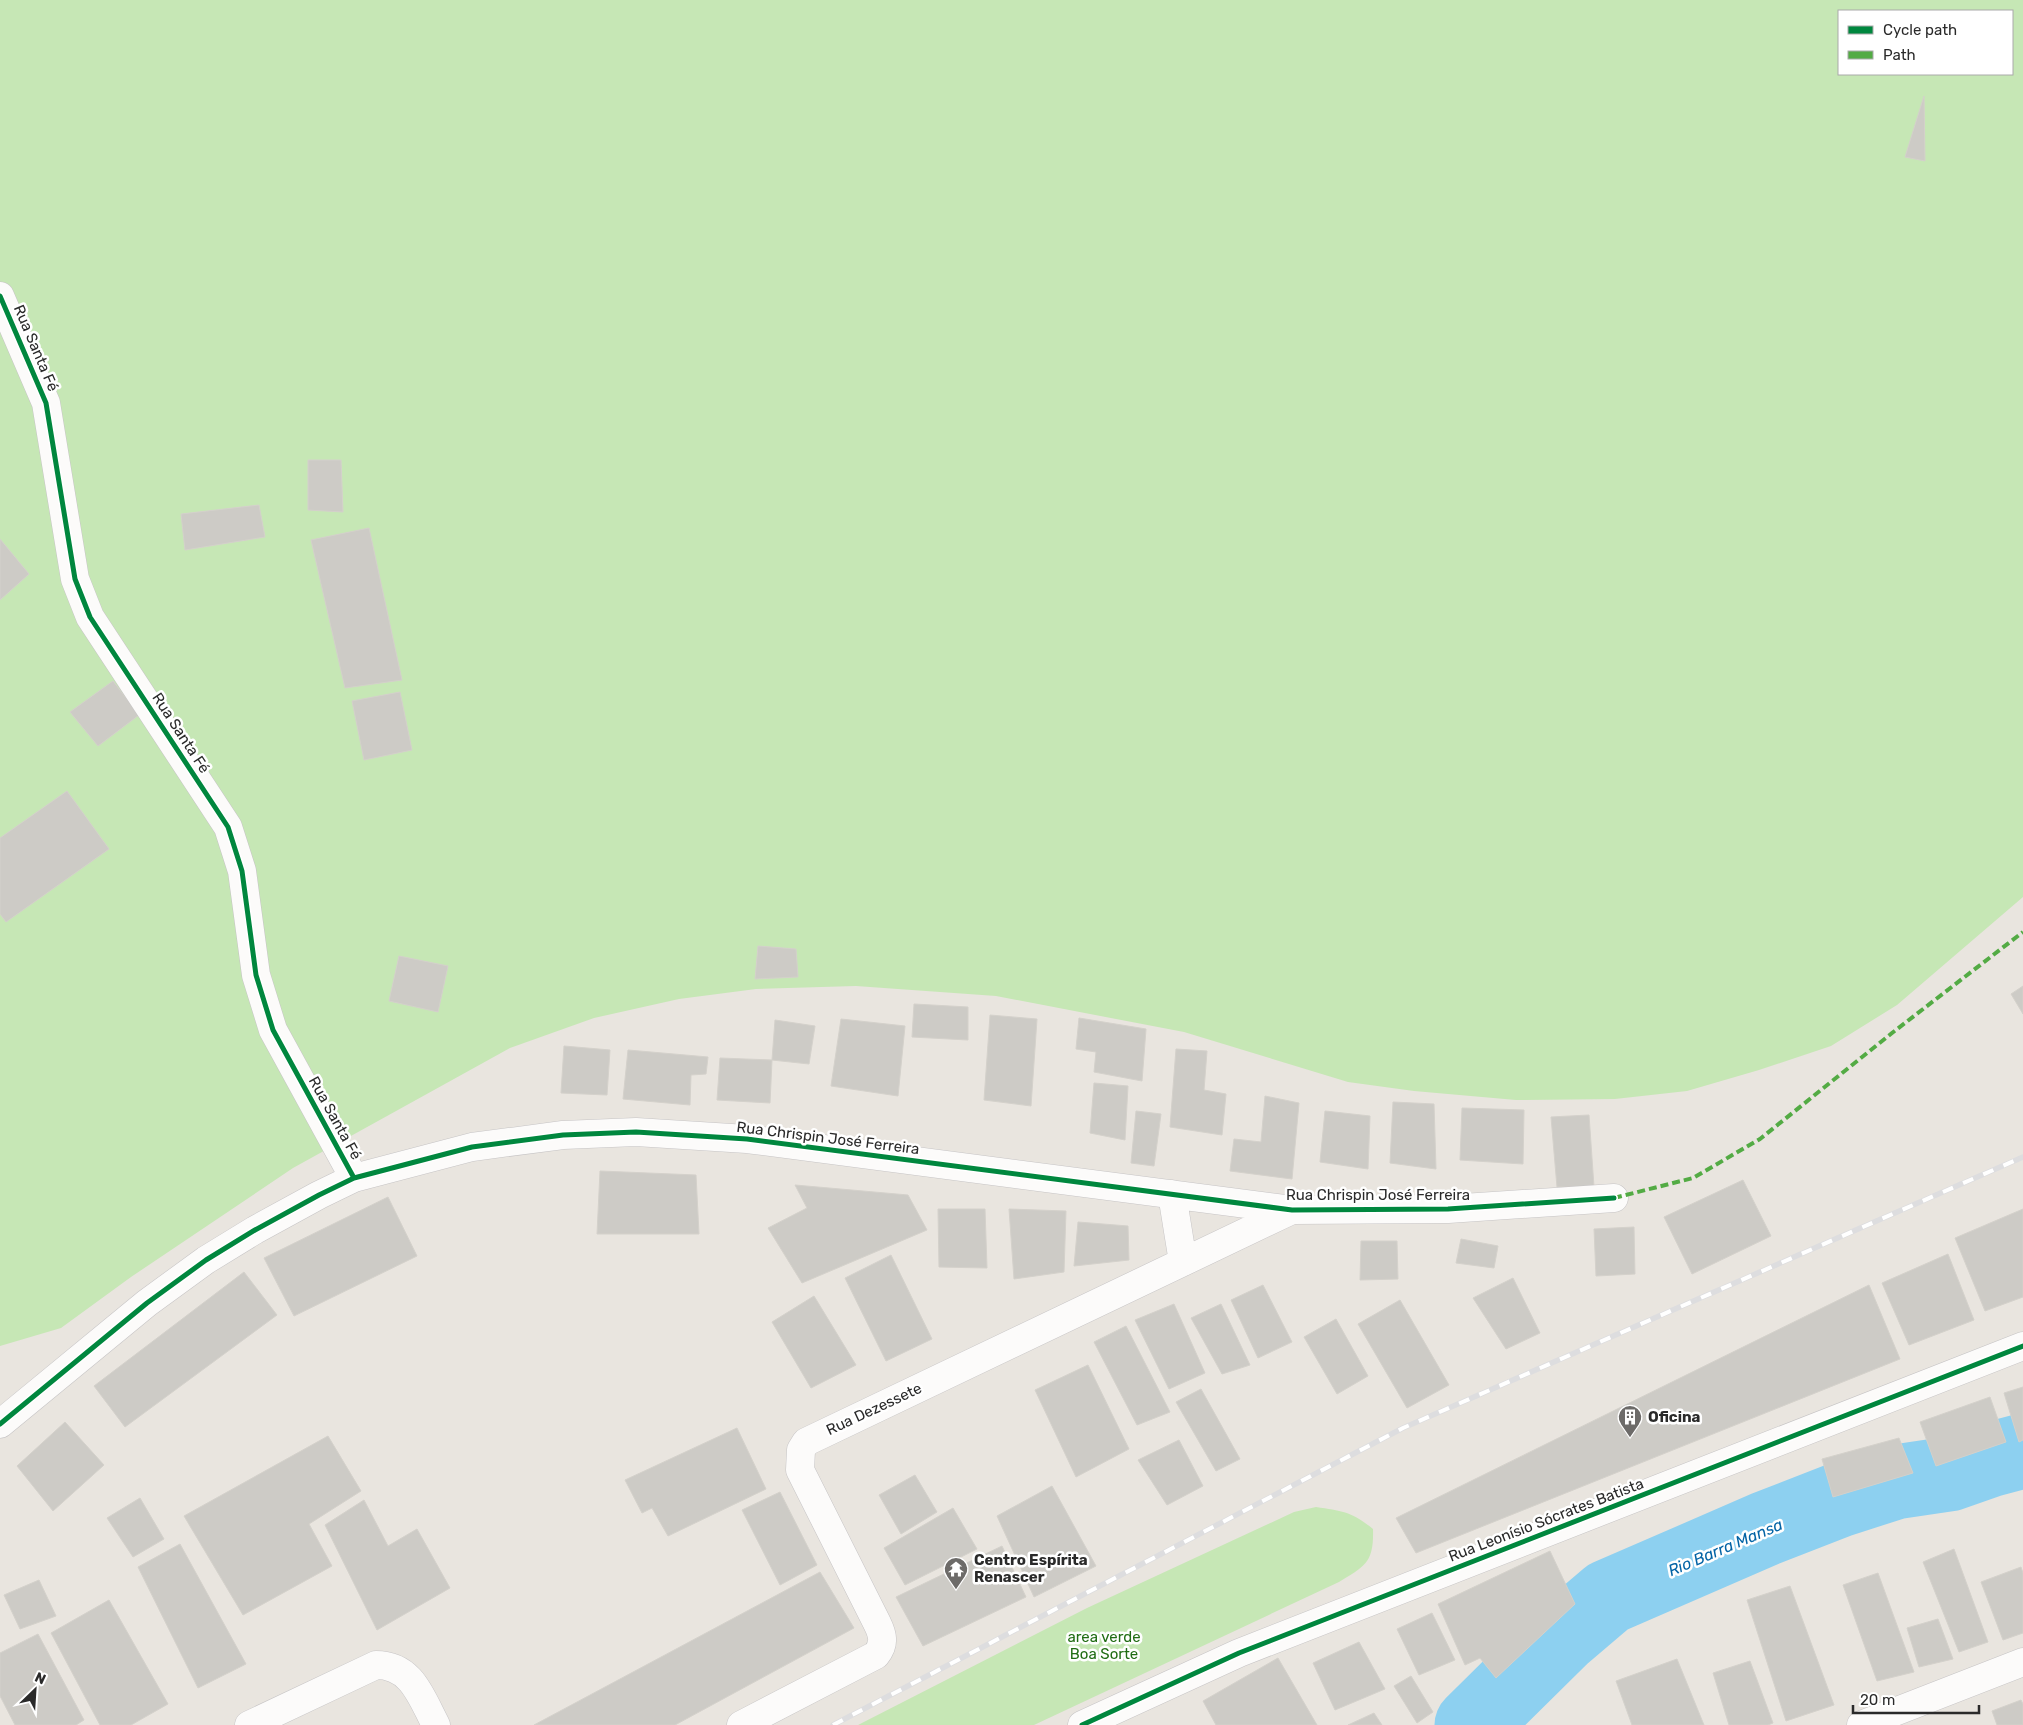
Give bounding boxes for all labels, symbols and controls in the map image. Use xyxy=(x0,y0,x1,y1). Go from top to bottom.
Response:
legend xyxy=(1838,10,2013,75)
text: Cycle path xyxy=(1883,21,1957,39)
text: Path xyxy=(1883,46,1916,64)
street label: Rua Santa Fé xyxy=(10,302,62,394)
street label: Rua Santa Fé xyxy=(148,689,214,777)
street label: Rua Santa Fé xyxy=(305,1073,365,1163)
street label: Rua Chrispin José Ferreira xyxy=(735,1118,921,1158)
street label: Rua Chrispin José Ferreira xyxy=(1286,1186,1470,1204)
street label: Rua Dezessete xyxy=(823,1379,925,1439)
building icon: Oficina xyxy=(1617,1404,1643,1438)
place label: Oficina xyxy=(1648,1408,1701,1426)
street label: Rua Leonísio Sócrates Batista xyxy=(1446,1474,1646,1566)
water label: Rio Barra Mansa xyxy=(1665,1515,1785,1580)
place label: Centro Espírita Renascer xyxy=(974,1551,1088,1586)
temple icon: Centro Espírita Renascer xyxy=(943,1556,969,1590)
park label: area verde Boa Sorte xyxy=(1067,1628,1141,1663)
north arrow xyxy=(10,1665,60,1715)
text: N xyxy=(32,1669,48,1689)
scale bar xyxy=(1853,1682,1979,1714)
text: 20 m xyxy=(1860,1691,1895,1709)

